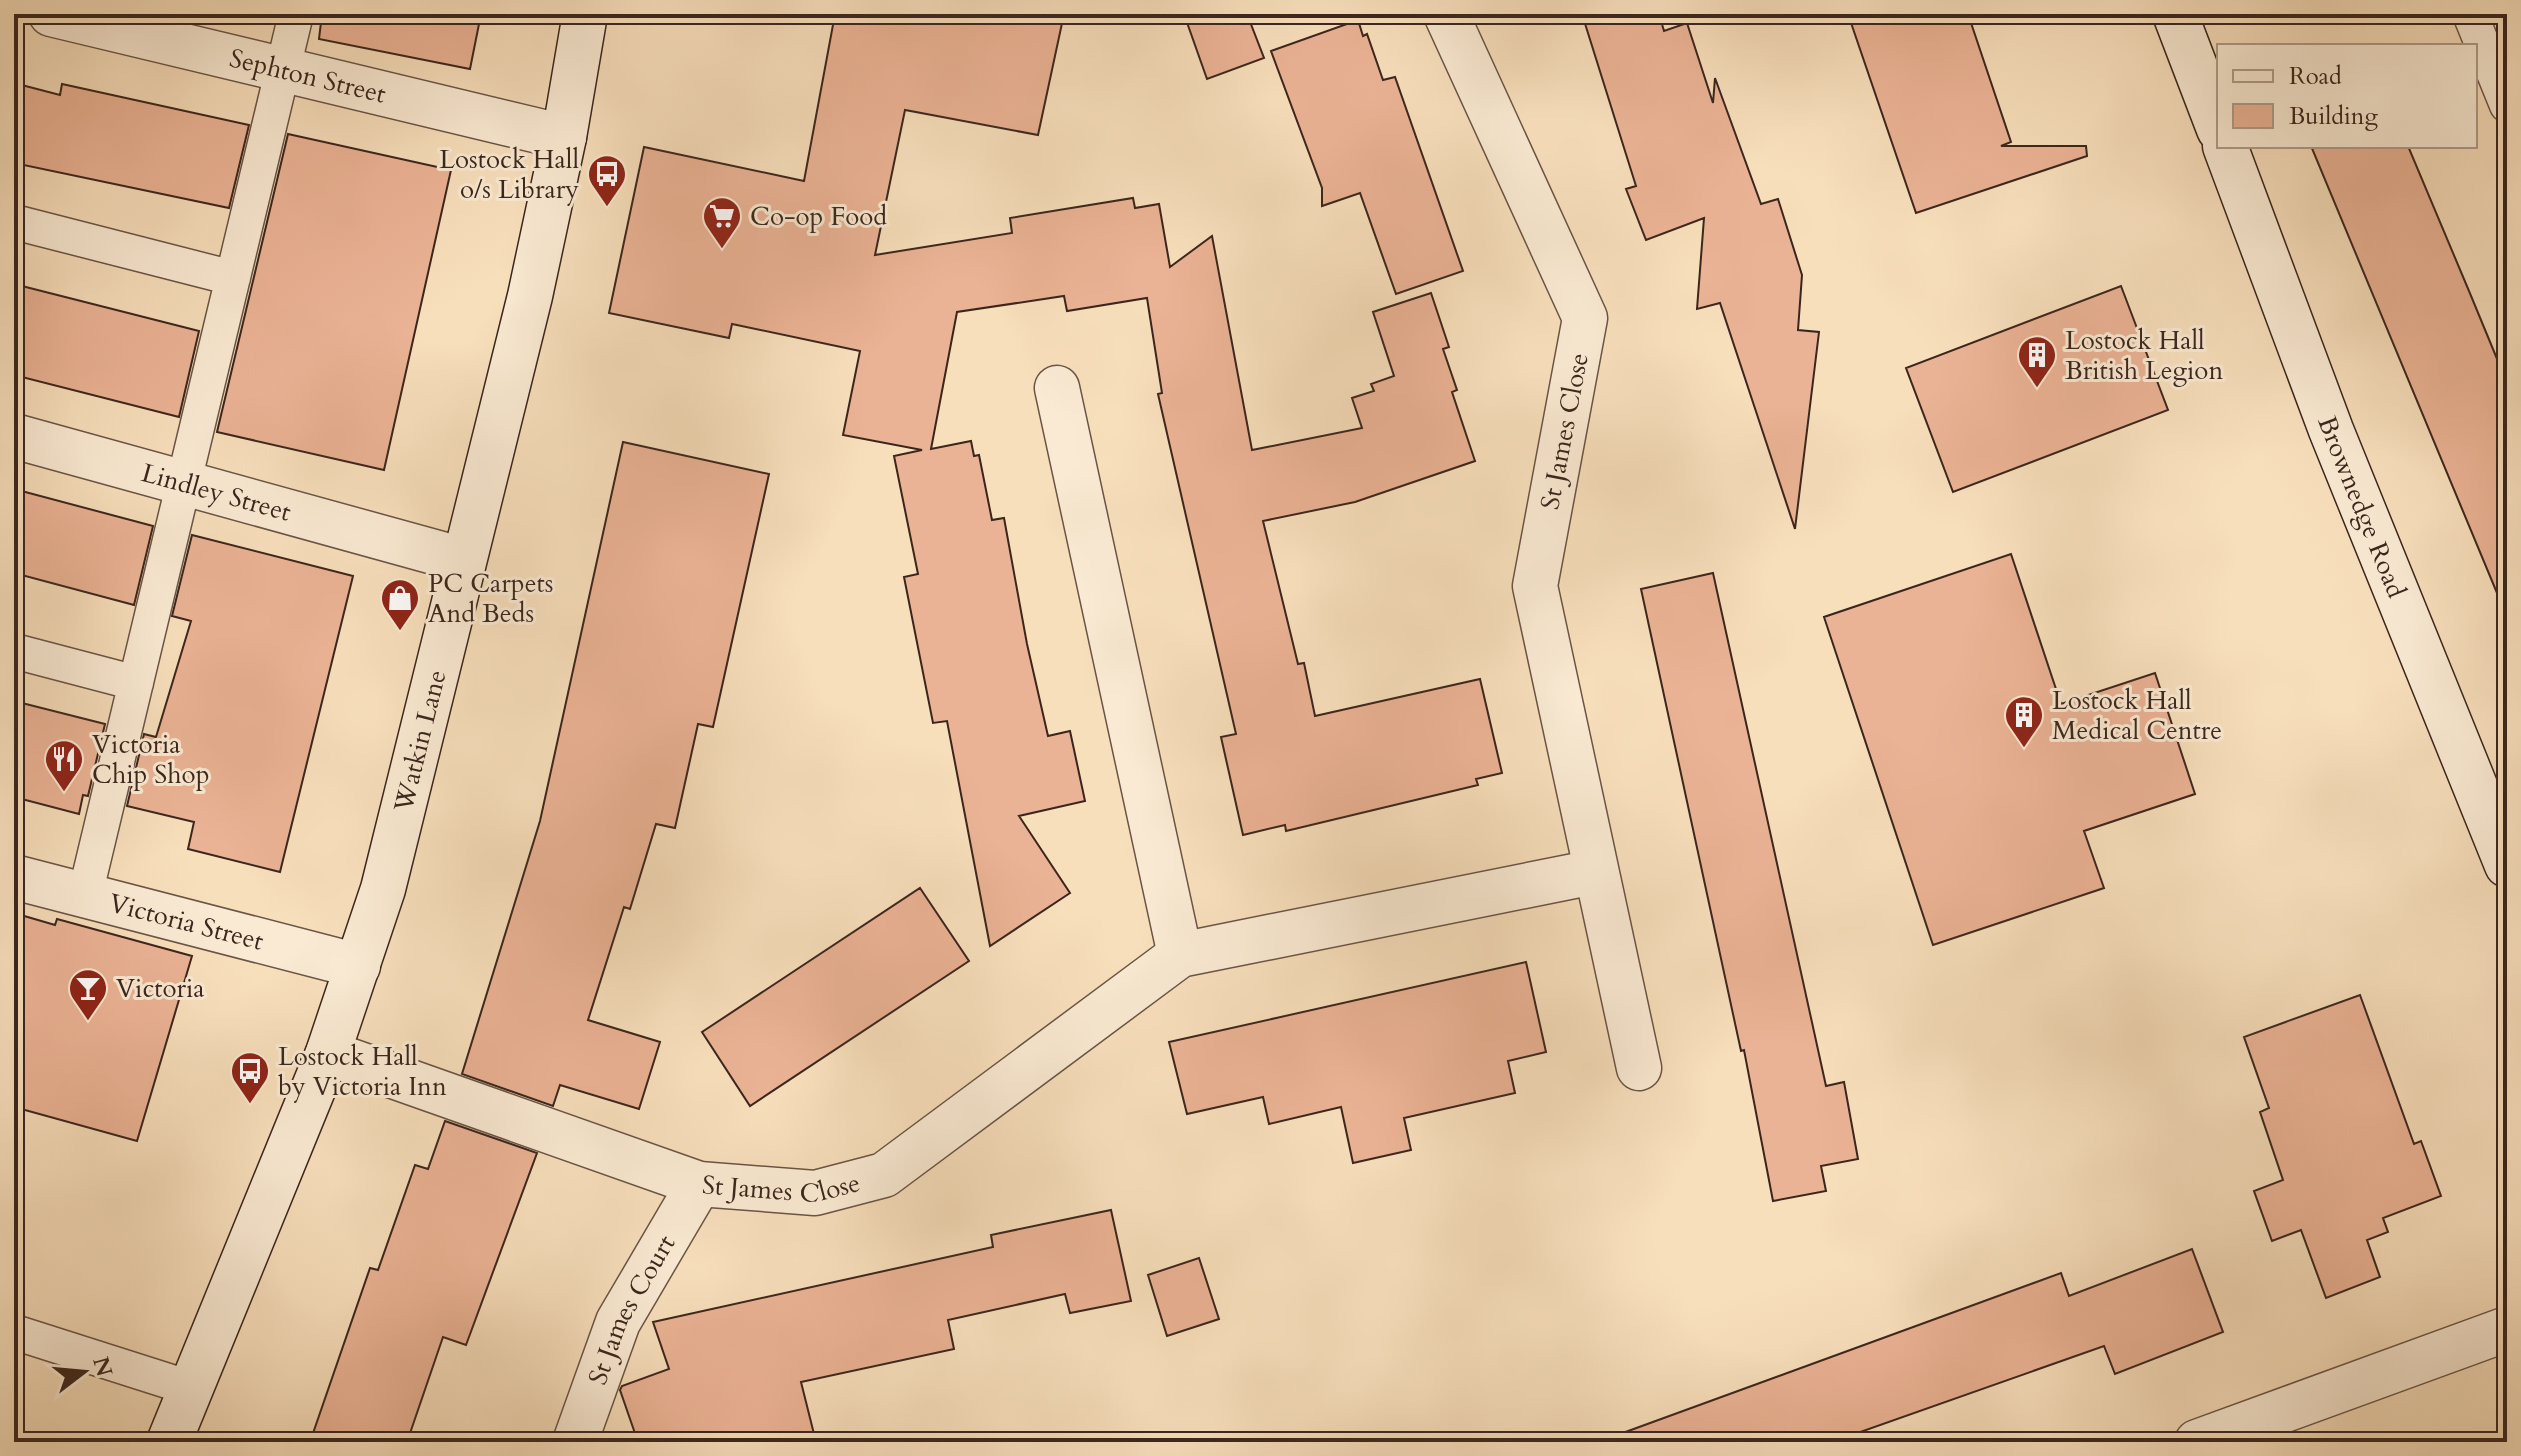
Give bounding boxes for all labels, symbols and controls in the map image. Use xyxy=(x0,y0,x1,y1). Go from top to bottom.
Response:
street label: Sephton Street xyxy=(226,40,389,112)
legend xyxy=(2217,44,2477,148)
text: Road xyxy=(2289,60,2342,93)
text: Building xyxy=(2289,100,2379,133)
place label: Lostock Hall o/s Library xyxy=(439,142,579,207)
bus stop icon: Lostock Hall o/s Library xyxy=(586,153,628,208)
supermarket icon: Co-op Food xyxy=(701,195,743,250)
place label: Co-op Food xyxy=(750,199,887,234)
place label: Lostock Hall British Legion xyxy=(2065,323,2223,388)
building icon: Lostock Hall British Legion xyxy=(2016,334,2058,389)
street label: St James Close xyxy=(1532,350,1597,512)
street label: Brownedge Road xyxy=(2309,411,2414,603)
street label: Lindley Street xyxy=(138,455,295,530)
place label: PC Carpets And Beds xyxy=(428,566,553,631)
shop icon: PC Carpets And Beds xyxy=(379,577,421,632)
street label: Watkin Lane xyxy=(386,666,455,816)
place label: Lostock Hall Medical Centre xyxy=(2052,683,2222,748)
building icon: Lostock Hall Medical Centre xyxy=(2003,694,2045,749)
place label: Victoria Chip Shop xyxy=(92,727,209,792)
restaurant icon: Victoria Chip Shop xyxy=(43,738,85,793)
street label: Victoria Street xyxy=(105,885,267,959)
bar icon: Victoria xyxy=(67,967,109,1022)
place label: Victoria xyxy=(116,971,205,1006)
place label: Lostock Hall by Victoria Inn xyxy=(278,1039,447,1104)
bus stop icon: Lostock Hall by Victoria Inn xyxy=(229,1050,271,1105)
street label: St James Close xyxy=(701,1165,864,1211)
street label: St James Court xyxy=(580,1229,683,1390)
north arrow xyxy=(44,1332,124,1412)
text: N xyxy=(85,1353,119,1380)

